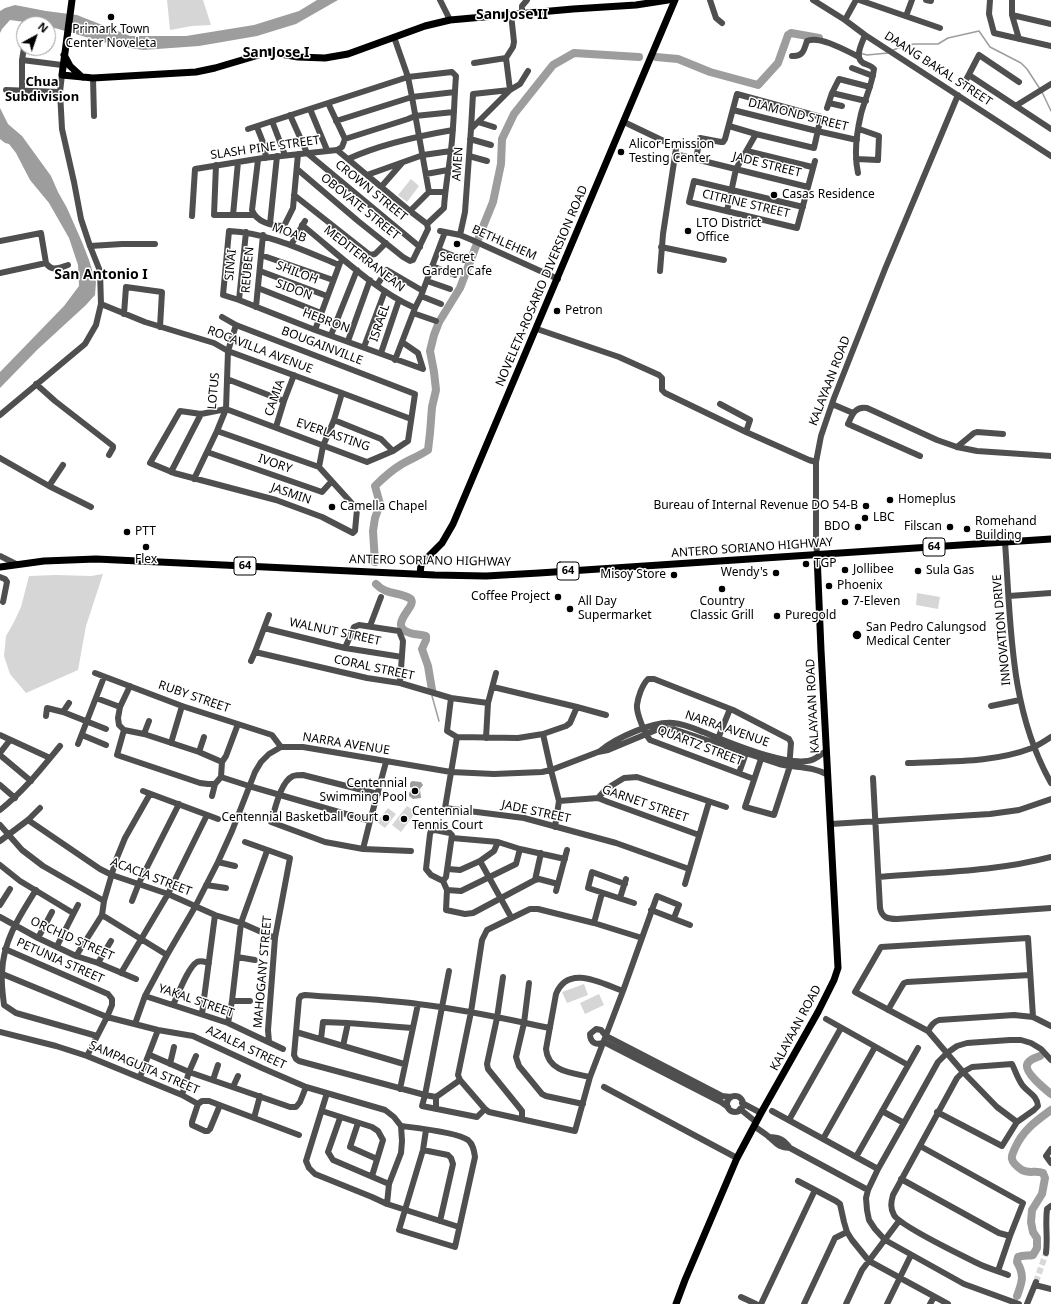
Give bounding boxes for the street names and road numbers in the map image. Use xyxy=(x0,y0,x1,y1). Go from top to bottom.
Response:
street label: DAANG BAKAL STREET xyxy=(881,29,995,109)
street label: DIAMOND STREET xyxy=(747,96,849,134)
street label: SLASH PINE STREET xyxy=(209,133,321,163)
street label: AMEN xyxy=(450,146,466,182)
street label: JADE STREET xyxy=(731,150,803,180)
street label: CROWN STREET xyxy=(332,158,410,224)
street label: OBOVATE STREET xyxy=(318,171,402,243)
street label: NOVELETA-ROSARIO DIVERSION ROAD xyxy=(493,183,591,389)
street label: CITRINE STREET xyxy=(701,187,791,221)
street label: MOAB xyxy=(270,220,308,246)
street label: BETHLEHEM xyxy=(469,222,539,264)
street label: MEDITERRANEAN xyxy=(321,223,407,295)
street label: REUBEN xyxy=(239,246,257,294)
street label: SINAI xyxy=(222,249,240,281)
street label: SHILOH xyxy=(274,258,320,288)
street label: SIDON xyxy=(274,276,314,304)
street label: ISRAEL xyxy=(367,302,393,344)
street label: HEBRON xyxy=(300,306,352,336)
street label: ROCAVILLA AVENUE xyxy=(205,323,315,377)
street label: BOUGAINVILLE xyxy=(279,324,365,368)
street label: KALAYAAN ROAD xyxy=(806,334,854,428)
street label: LOTUS xyxy=(205,372,223,410)
street label: CAMIA xyxy=(262,378,288,418)
street label: EVERLASTING xyxy=(294,416,372,454)
street label: IVORY xyxy=(256,452,294,476)
street label: JASMIN xyxy=(269,480,313,508)
street label: ANTERO SORIANO HIGHWAY xyxy=(671,535,833,561)
road number: 64 xyxy=(923,538,945,556)
street label: ANTERO SORIANO HIGHWAY xyxy=(349,552,511,570)
road number: 64 xyxy=(234,557,256,575)
road number: 64 xyxy=(557,562,579,580)
street label: INNOVATION DRIVE xyxy=(990,574,1014,686)
street label: WALNUT STREET xyxy=(288,615,382,649)
street label: CORAL STREET xyxy=(332,652,416,684)
street label: KALAYAAN ROAD xyxy=(803,658,823,754)
street label: RUBY STREET xyxy=(156,678,232,716)
street label: NARRA AVENUE xyxy=(683,708,771,750)
street label: QUARTZ STREET xyxy=(655,723,745,769)
street label: NARRA AVENUE xyxy=(301,730,391,758)
street label: GARNET STREET xyxy=(600,783,690,825)
street label: JADE STREET xyxy=(500,798,572,826)
street label: ACACIA STREET xyxy=(108,855,194,899)
street label: ORCHID STREET xyxy=(28,914,116,964)
street label: MAHOGANY STREET xyxy=(251,915,275,1029)
street label: PETUNIA STREET xyxy=(14,935,106,987)
street label: YAKAL STREET xyxy=(156,981,236,1021)
street label: KALAYAAN ROAD xyxy=(767,983,825,1073)
street label: AZALEA STREET xyxy=(204,1023,288,1073)
street label: SAMPAGUITA STREET xyxy=(87,1038,201,1098)

